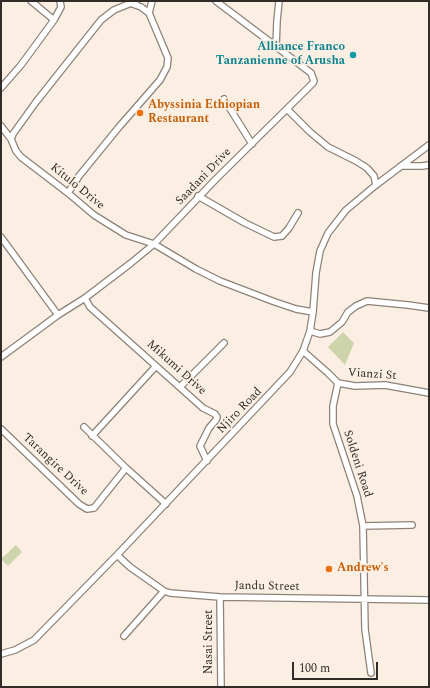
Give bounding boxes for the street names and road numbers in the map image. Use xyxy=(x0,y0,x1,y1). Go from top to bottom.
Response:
street label: Saadani Drive xyxy=(173,145,235,209)
street label: Kitulo Drive xyxy=(47,161,107,213)
street label: Mikumi Drive xyxy=(143,338,209,398)
street label: Vianzi St xyxy=(347,366,397,384)
street label: Njiro Road xyxy=(215,385,265,437)
street label: Soldeni Road xyxy=(339,429,375,499)
street label: Tarangire Drive xyxy=(19,431,91,499)
street label: Jandu Street xyxy=(234,579,300,595)
street label: Nasai Street xyxy=(203,610,217,674)

